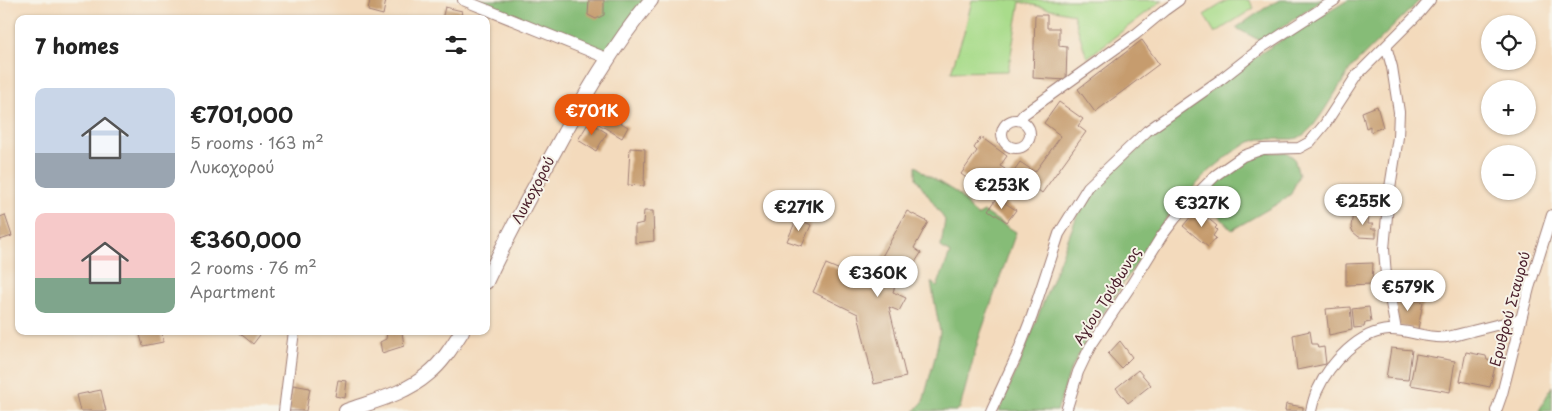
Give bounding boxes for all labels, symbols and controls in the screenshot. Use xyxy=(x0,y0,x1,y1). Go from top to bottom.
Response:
map controls xyxy=(1481,15,1536,200)
button: locate xyxy=(1481,15,1536,70)
text: 7 homes xyxy=(35,29,119,61)
icon: filters xyxy=(442,31,470,59)
button: + xyxy=(1481,80,1536,135)
pin: €701K xyxy=(557,94,627,136)
text: €701,000 xyxy=(190,98,293,130)
text: €701K xyxy=(566,98,618,122)
icon: home xyxy=(75,108,135,168)
text: 5 rooms · 163 m² xyxy=(190,130,324,154)
button: − xyxy=(1481,145,1536,200)
street label: Λυκοχορού xyxy=(506,152,559,227)
text: Λυκοχορού xyxy=(190,154,274,178)
pin: €253K xyxy=(967,168,1037,210)
text: €253K xyxy=(974,172,1030,196)
pin: €255K xyxy=(1328,184,1398,226)
pin: €327K xyxy=(1167,186,1237,228)
text: €255K xyxy=(1335,188,1391,212)
pin: €271K xyxy=(764,190,834,232)
text: €327K xyxy=(1175,190,1229,214)
text: €271K xyxy=(774,194,824,218)
text: €360,000 xyxy=(190,223,301,255)
icon: home xyxy=(75,233,135,293)
street label: Αγίου Τρύφωνος xyxy=(1068,243,1145,349)
street label: Ερυθρού Σταυρού xyxy=(1484,249,1535,369)
text: 2 rooms · 76 m² xyxy=(190,255,317,279)
pin: €360K xyxy=(843,256,913,298)
text: €360K xyxy=(849,260,907,284)
pin: €579K xyxy=(1373,270,1443,312)
text: €579K xyxy=(1382,274,1434,298)
text: Apartment xyxy=(190,279,275,303)

